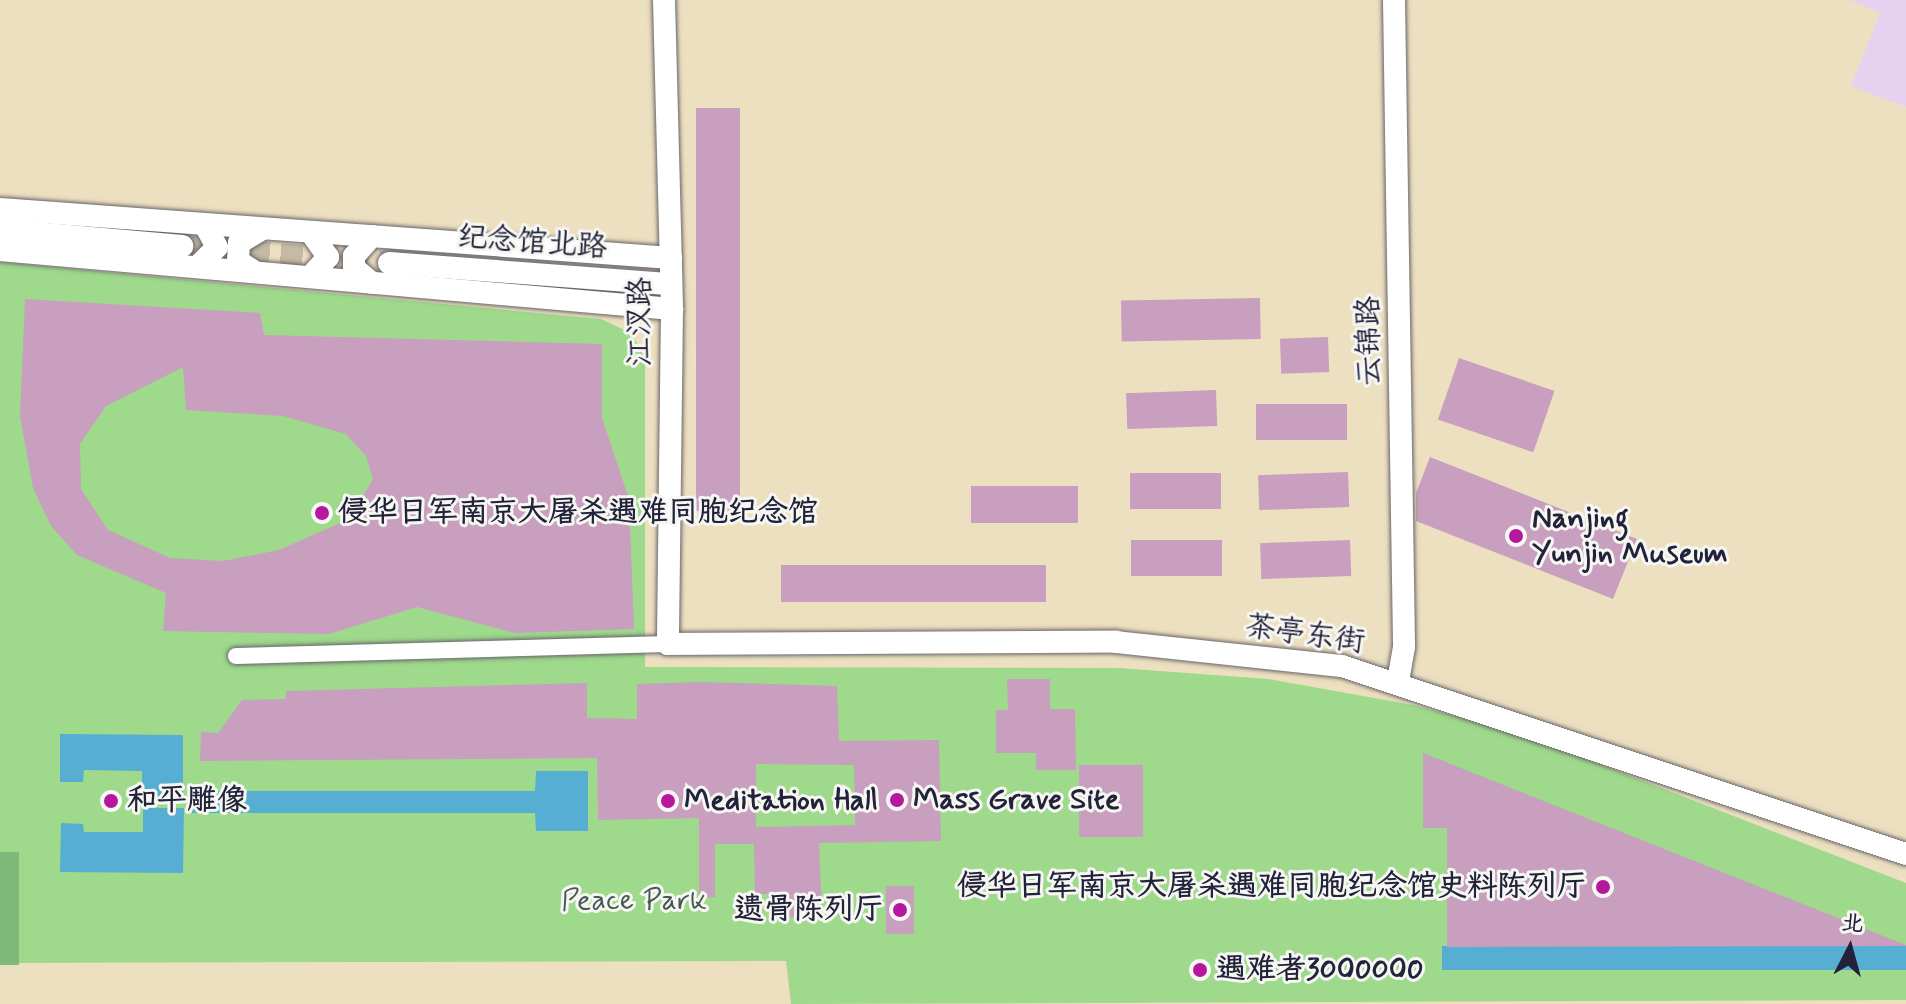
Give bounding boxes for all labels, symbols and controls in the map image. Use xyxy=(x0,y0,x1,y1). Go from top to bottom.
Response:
street label: 纪念馆北路 xyxy=(456,220,608,266)
street label: 江汊路 xyxy=(623,277,659,367)
street label: 云锦路 xyxy=(1351,296,1389,386)
place label: 侵华日军南京大屠杀遇难同胞纪念馆 xyxy=(338,495,818,531)
place label: Nanjing Yunjin Museum xyxy=(1532,501,1738,572)
marker: 侵华日军南京大屠杀遇难同胞纪念馆 xyxy=(313,504,331,522)
marker: Nanjing Yunjin Museum xyxy=(1507,527,1525,545)
street label: 茶亭东街 xyxy=(1243,609,1367,661)
place label: Mass Grave Site xyxy=(913,782,1118,818)
place label: 和平雕像 xyxy=(127,783,247,819)
place label: Meditation Hall xyxy=(684,783,881,819)
marker: Mass Grave Site xyxy=(888,791,906,809)
marker: 和平雕像 xyxy=(102,792,120,810)
marker: Meditation Hall xyxy=(659,792,677,810)
place label: 侵华日军南京大屠杀遇难同胞纪念馆史料陈列厅 xyxy=(957,869,1587,905)
marker: 侵华日军南京大屠杀遇难同胞纪念馆史料陈列厅 xyxy=(1594,878,1612,896)
park label: Peace Park xyxy=(564,883,704,919)
place label: 遗骨陈列厅 xyxy=(734,892,884,928)
marker: 遗骨陈列厅 xyxy=(891,901,909,919)
north arrow xyxy=(1810,908,1890,988)
text: 北 xyxy=(1840,909,1865,939)
place label: 遇难者3000000 xyxy=(1216,952,1423,988)
marker: 遇难者3000000 xyxy=(1191,961,1209,979)

